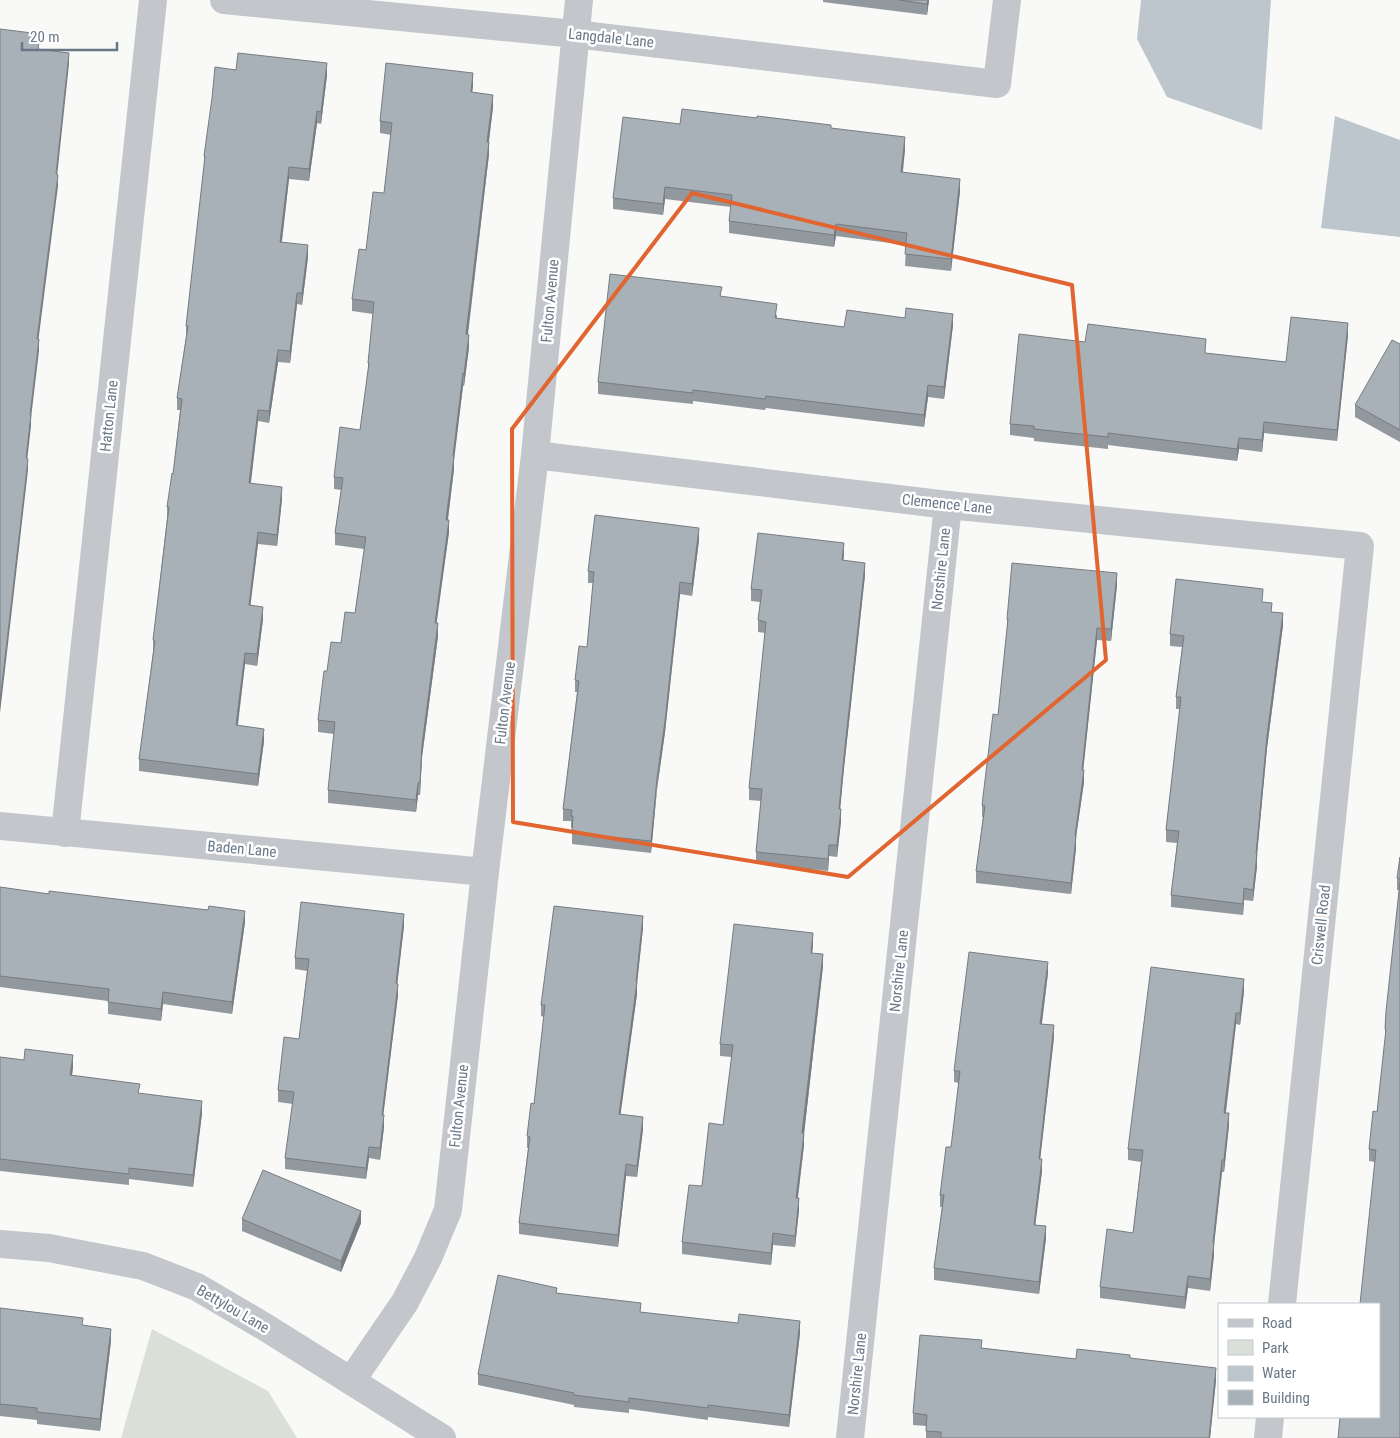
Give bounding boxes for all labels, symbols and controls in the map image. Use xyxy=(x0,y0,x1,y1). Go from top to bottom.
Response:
scale bar xyxy=(22,20,118,52)
street label: Langdale Lane xyxy=(567,25,655,51)
text: 20 m xyxy=(30,28,60,46)
street label: Fulton Avenue xyxy=(537,259,563,343)
street label: Hatton Lane xyxy=(96,379,122,453)
street label: Clemence Lane xyxy=(901,490,993,518)
street label: Norshire Lane xyxy=(928,527,954,611)
street label: Fulton Avenue xyxy=(491,660,519,746)
street label: Baden Lane xyxy=(207,837,277,861)
street label: Criswell Road xyxy=(1308,884,1334,966)
street label: Norshire Lane xyxy=(886,929,912,1013)
street label: Fulton Avenue xyxy=(446,1064,472,1148)
street label: Bettylou Lane xyxy=(194,1281,272,1337)
legend xyxy=(1218,1303,1380,1418)
text: Road xyxy=(1262,1314,1292,1332)
street label: Norshire Lane xyxy=(844,1332,870,1416)
text: Park xyxy=(1262,1339,1289,1357)
text: Water xyxy=(1262,1364,1297,1382)
text: Building xyxy=(1262,1389,1310,1407)

